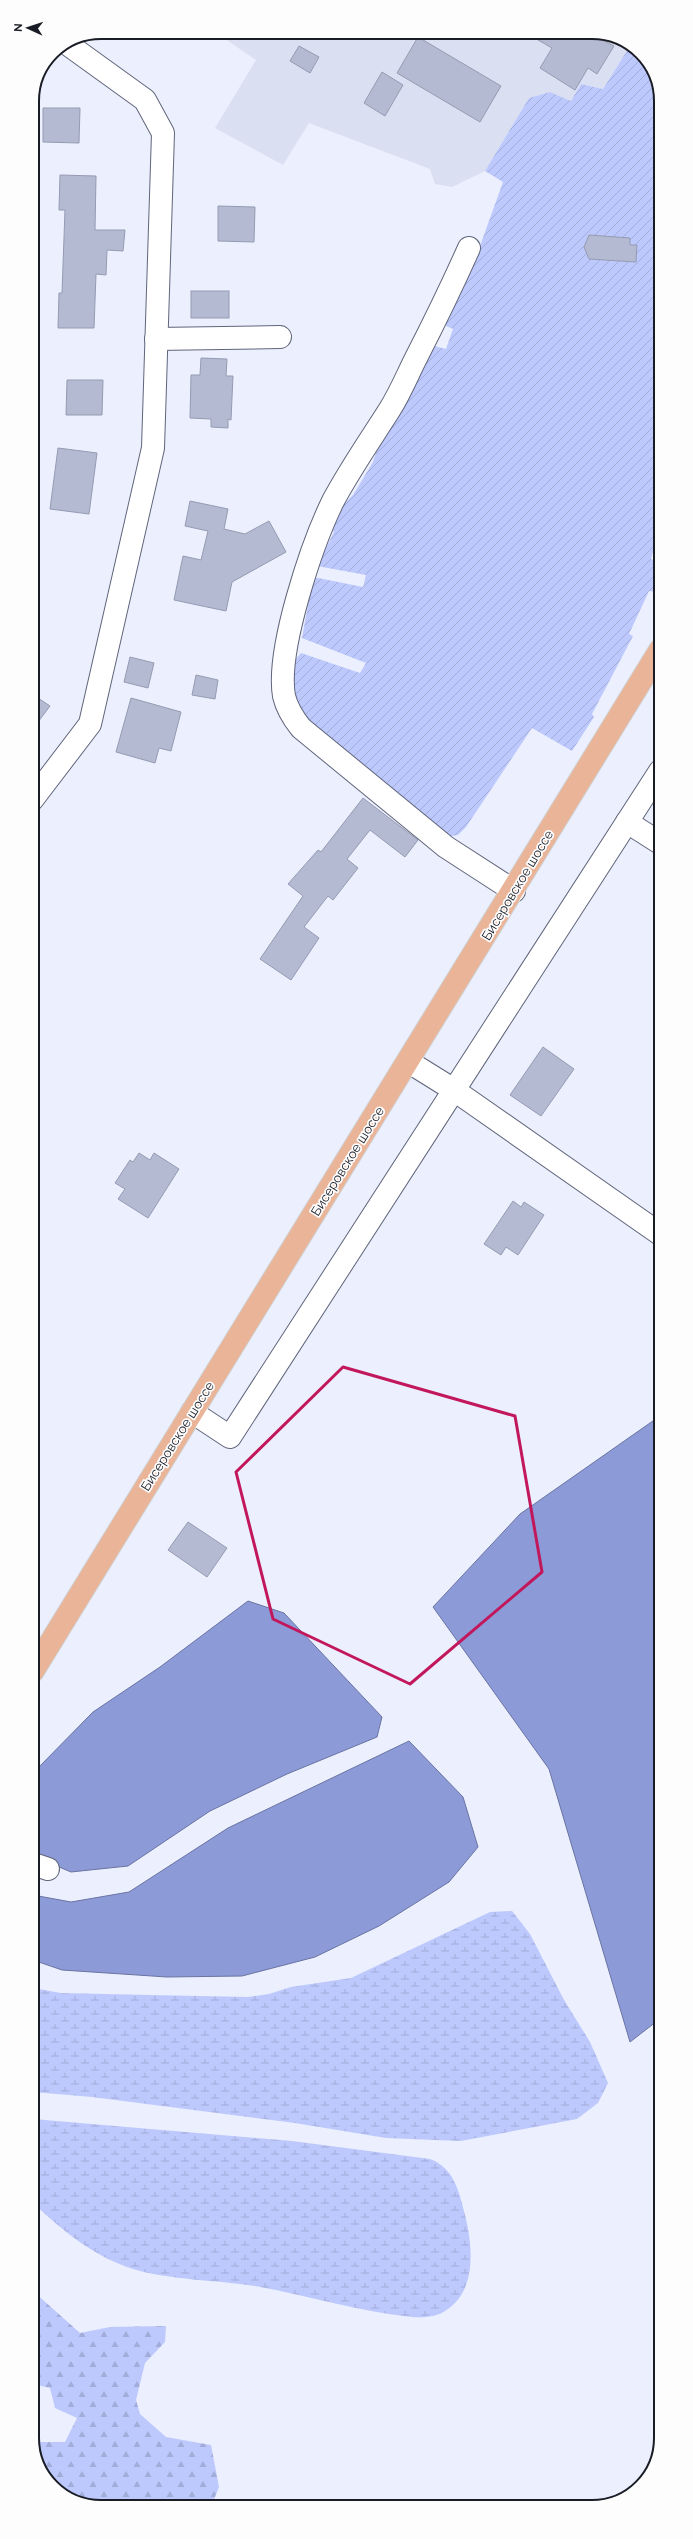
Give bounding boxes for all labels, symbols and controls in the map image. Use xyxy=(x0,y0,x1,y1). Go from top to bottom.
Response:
north arrow xyxy=(8,8,48,48)
text: N xyxy=(12,23,25,32)
street label: Бисеровское шоссе xyxy=(479,827,556,943)
street label: Бисеровское шоссе xyxy=(308,1104,387,1219)
street label: Бисеровское шоссе xyxy=(138,1379,217,1494)

